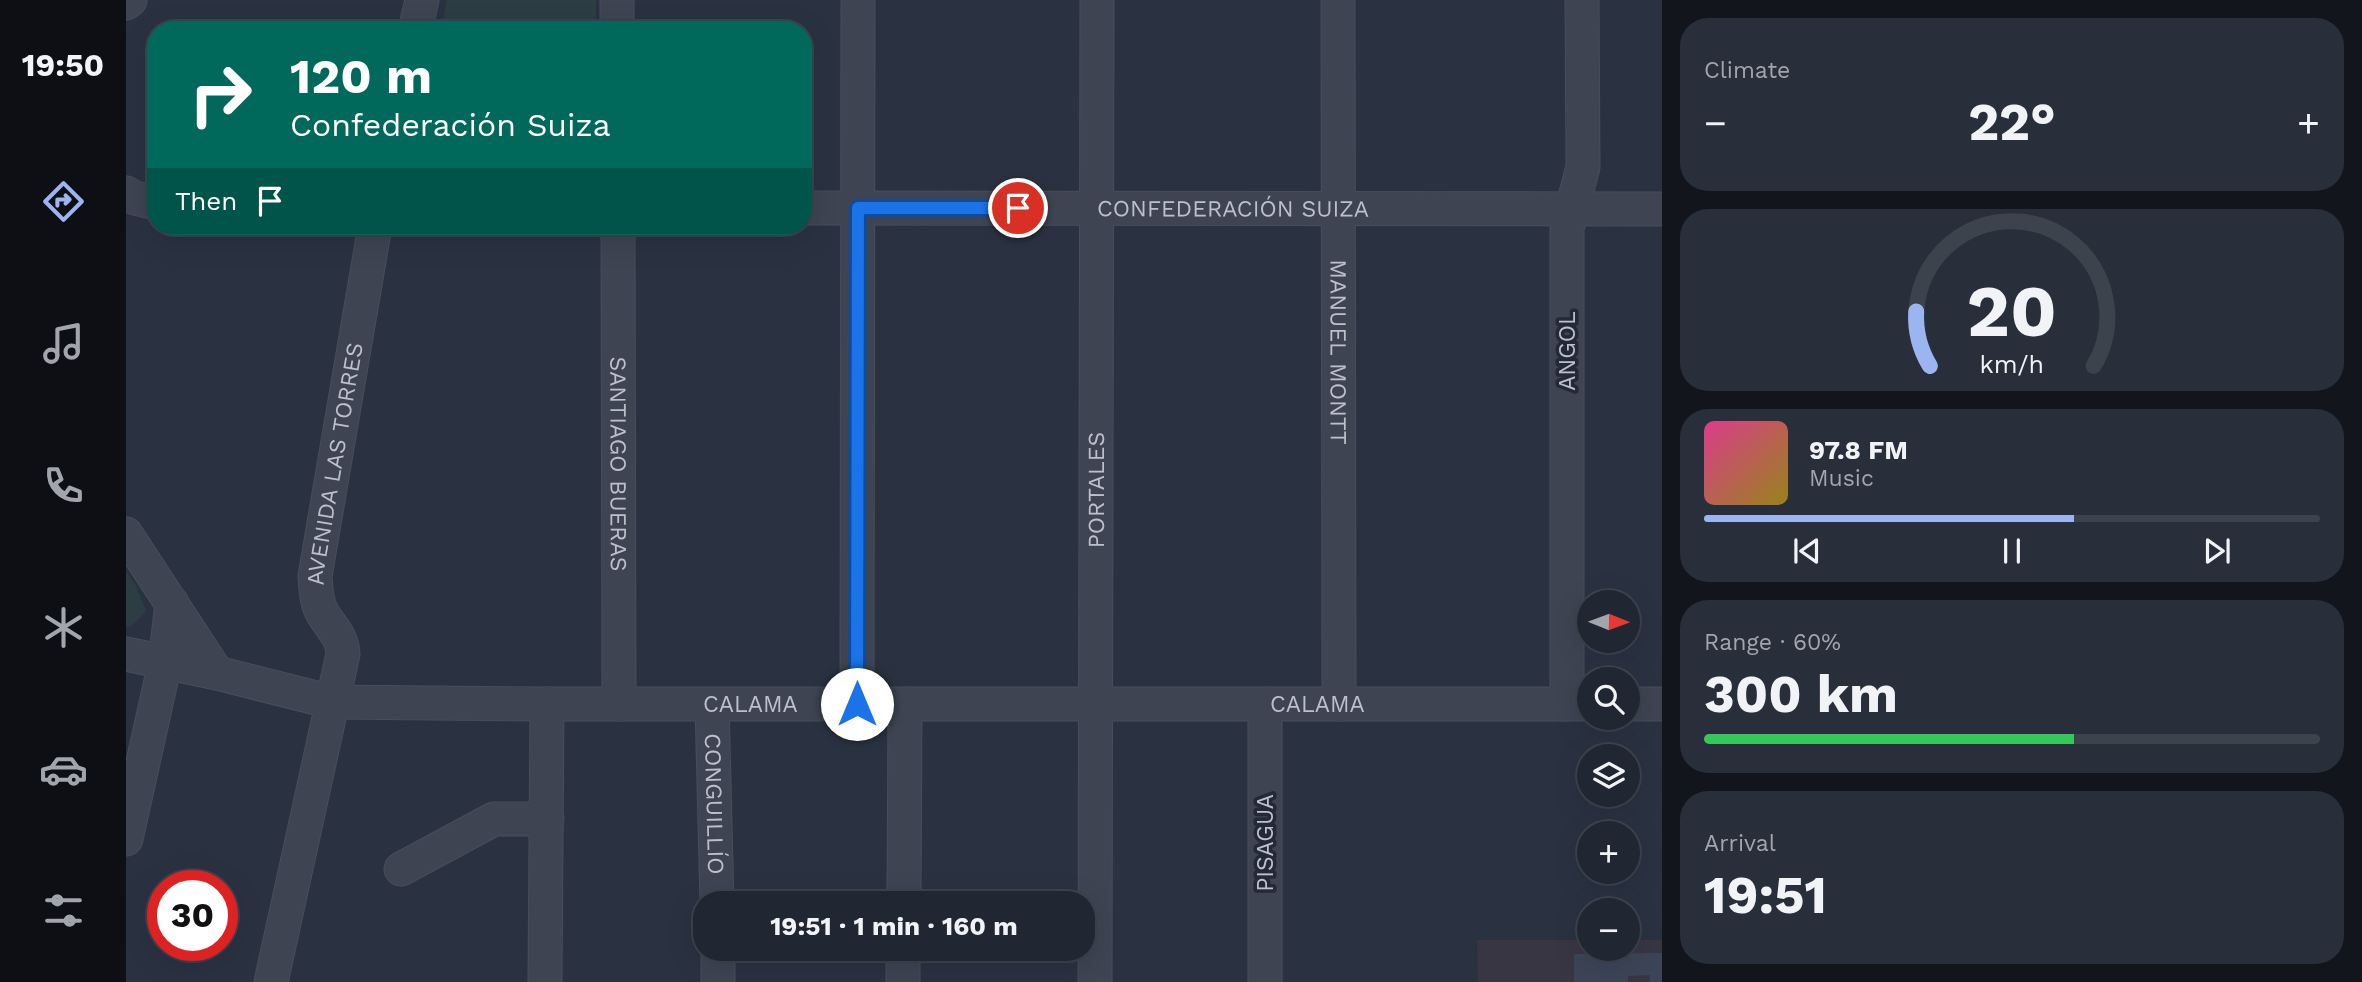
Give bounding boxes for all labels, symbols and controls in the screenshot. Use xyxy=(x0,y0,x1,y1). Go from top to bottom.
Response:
text: 19:50 xyxy=(22,46,104,84)
text: 120 m xyxy=(290,47,432,105)
icon: right xyxy=(175,49,266,140)
text: Climate xyxy=(1704,57,1790,84)
text: 22° xyxy=(1968,92,2056,153)
text: − xyxy=(1704,101,1727,145)
text: + xyxy=(2297,101,2320,145)
text: Confederación Suiza xyxy=(290,106,611,144)
icon: directions xyxy=(39,177,88,226)
pin xyxy=(988,178,1048,238)
icon: arrive xyxy=(251,182,289,220)
text: Then xyxy=(175,186,237,216)
icon: arrive xyxy=(999,189,1037,227)
street label: CONFEDERACIÓN SUIZA xyxy=(1097,194,1369,222)
street label: MANUEL MONTT xyxy=(1325,259,1352,445)
text: 20 xyxy=(1967,268,2057,354)
street label: ANGOL xyxy=(1554,311,1581,391)
icon: music xyxy=(39,319,88,368)
street label: AVENIDA LAS TORRES xyxy=(301,340,368,587)
text: km/h xyxy=(1980,350,2044,379)
street label: SANTIAGO BUERAS xyxy=(605,357,632,571)
street label: PORTALES xyxy=(1082,432,1110,548)
text: 97.8 FM xyxy=(1809,435,1908,465)
icon: phone xyxy=(39,461,88,510)
text: Music xyxy=(1809,465,1874,492)
icon: previous xyxy=(1788,532,1826,570)
icon: pause xyxy=(1993,532,2031,570)
icon: next xyxy=(2198,532,2236,570)
north arrow xyxy=(1577,590,1640,653)
map controls xyxy=(1577,590,1640,961)
icon: climate xyxy=(39,603,88,652)
text: Range · 60% xyxy=(1704,629,1841,656)
text: 300 km xyxy=(1704,664,1898,725)
position arrow xyxy=(820,667,894,741)
button: search xyxy=(1577,667,1640,730)
street label: CALAMA xyxy=(703,691,798,718)
street label: CALAMA xyxy=(1270,691,1365,718)
street label: CONGUILLÍO xyxy=(699,733,730,875)
button: layers xyxy=(1577,744,1640,807)
icon: car xyxy=(39,745,88,794)
street label: PISAGUA xyxy=(1252,794,1279,892)
button: + xyxy=(1577,821,1640,884)
text: Arrival xyxy=(1704,830,1776,857)
text: 19:51 xyxy=(1704,865,1827,926)
speed limit sign: 30 xyxy=(147,870,238,961)
icon: filters xyxy=(39,886,88,935)
button: − xyxy=(1577,898,1640,961)
text: 19:51 · 1 min · 160 m xyxy=(770,911,1018,941)

